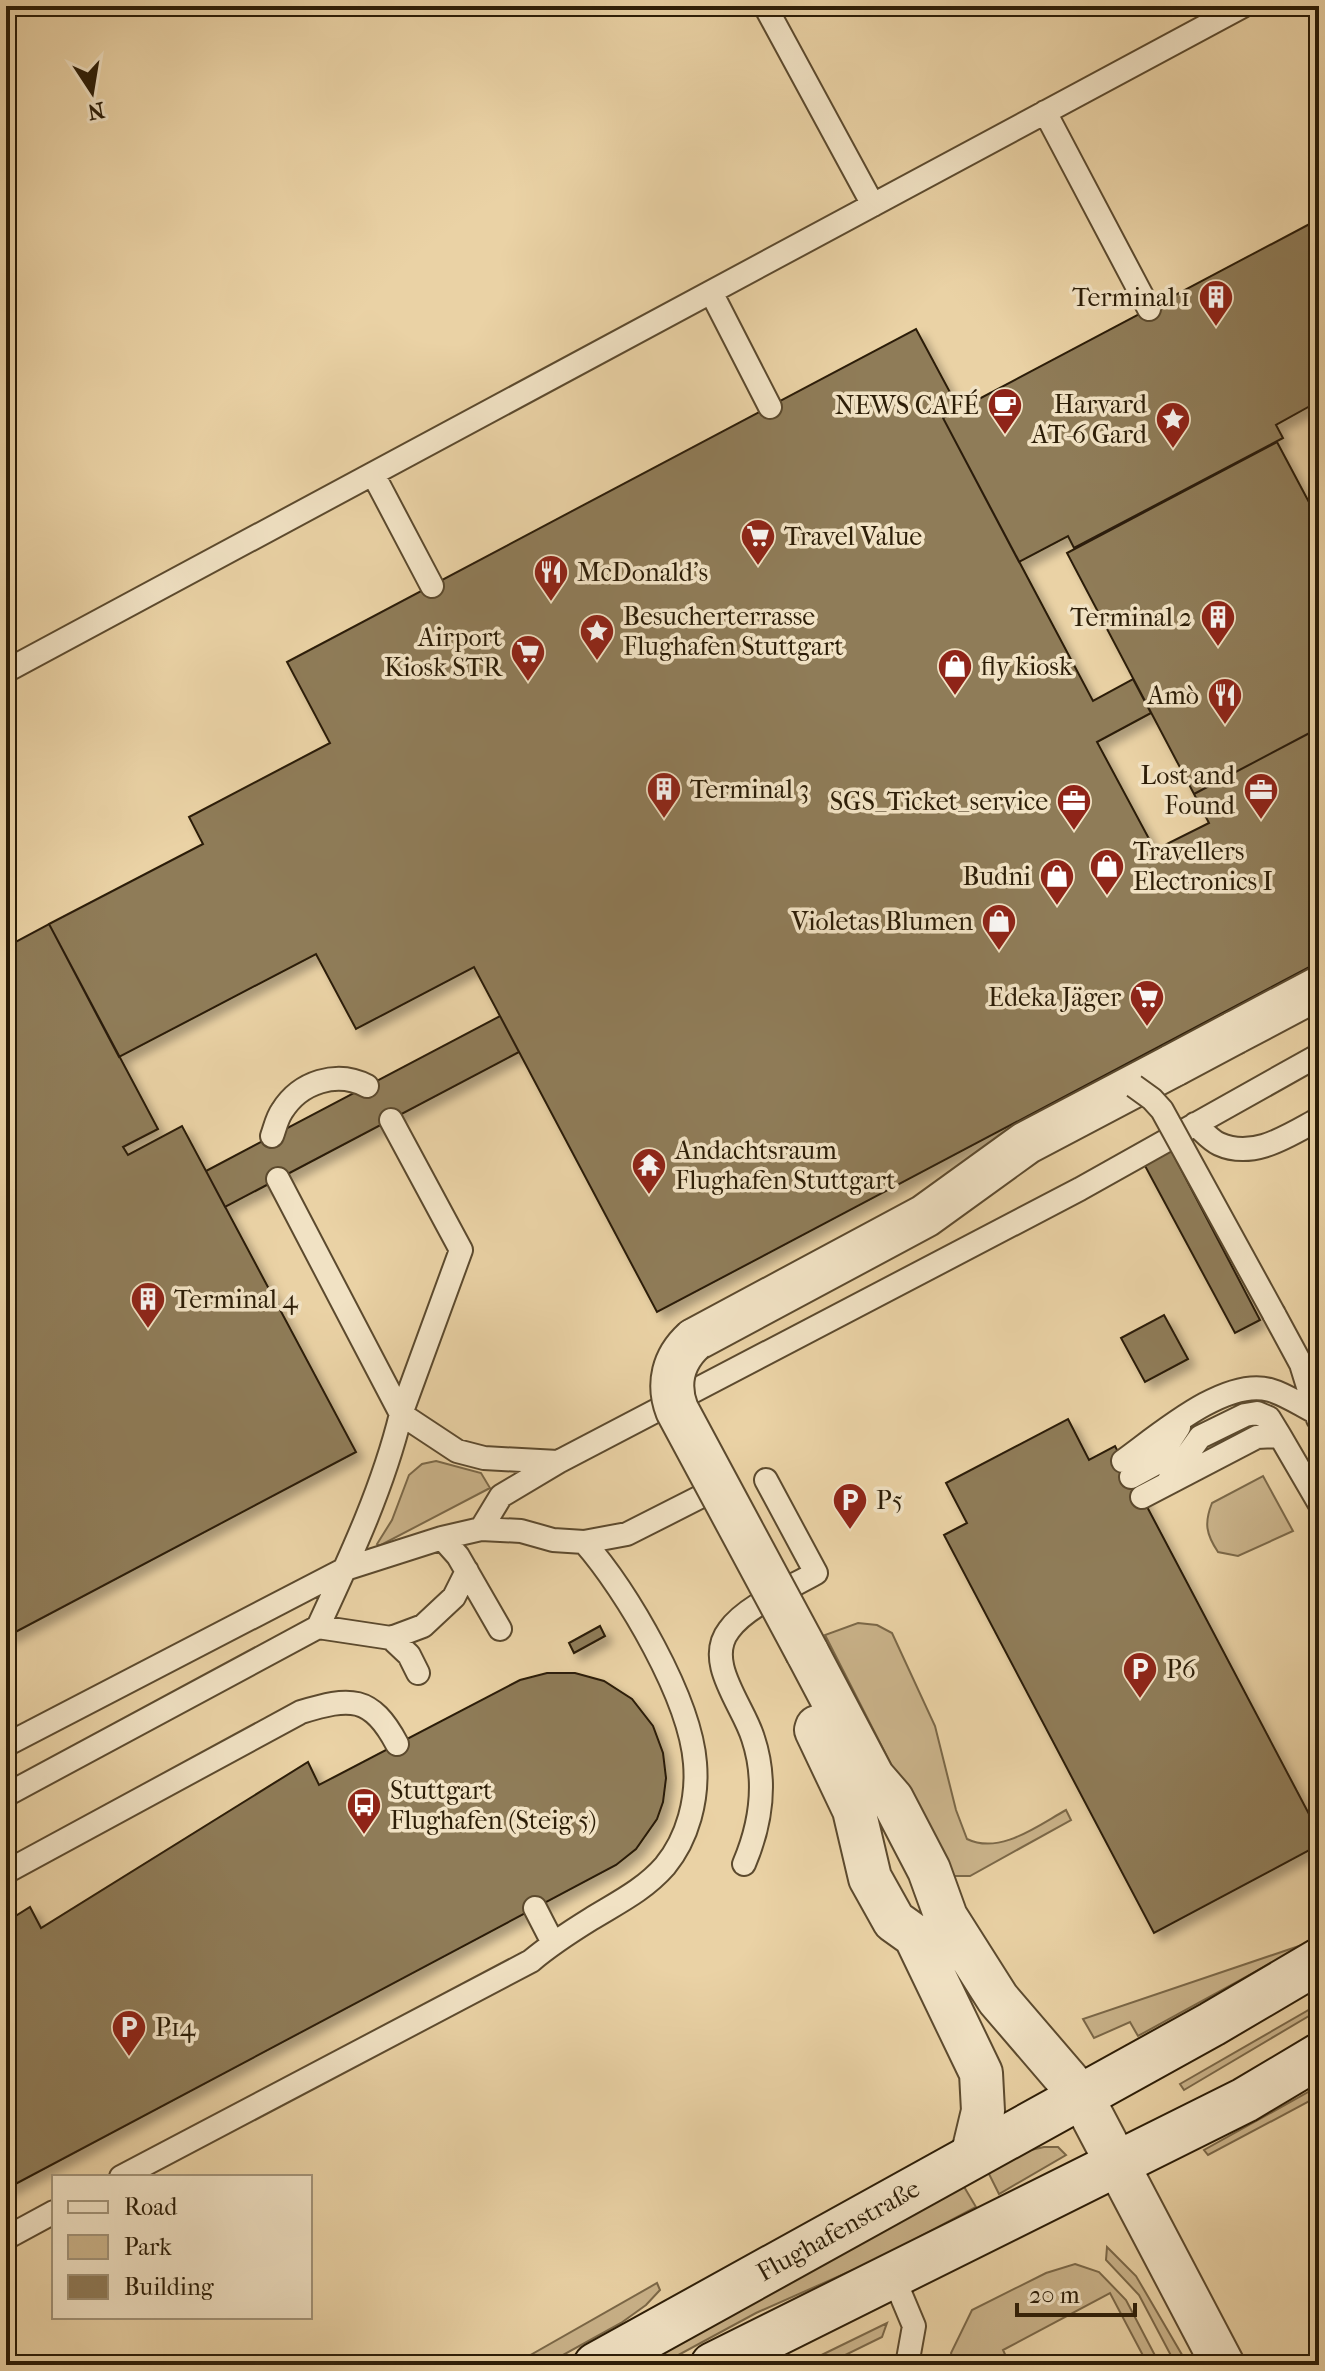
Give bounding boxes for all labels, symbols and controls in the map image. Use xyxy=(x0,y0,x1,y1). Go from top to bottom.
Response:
north arrow xyxy=(52,52,132,132)
text: N xyxy=(85,96,107,125)
building icon: Terminal 1 xyxy=(1197,278,1235,328)
place label: Terminal 1 xyxy=(1072,282,1190,313)
cafe icon: NEWS CAFÉ xyxy=(986,386,1024,436)
place label: NEWS CAFÉ xyxy=(835,389,979,421)
place label: Harvard AT-6 Gard xyxy=(1031,389,1148,450)
place icon: Harvard AT-6 Gard xyxy=(1154,400,1192,450)
supermarket icon: Travel Value xyxy=(739,517,777,567)
place label: Travel Value xyxy=(784,521,922,552)
restaurant icon: McDonald's xyxy=(532,553,570,603)
place label: McDonald's xyxy=(577,557,708,588)
building icon: Terminal 2 xyxy=(1199,598,1237,648)
place label: Besucherterrasse Flughafen Stuttgart xyxy=(623,601,844,662)
place label: Terminal 2 xyxy=(1070,602,1192,633)
place icon: Besucherterrasse Flughafen Stuttgart xyxy=(578,612,616,662)
place label: Airport Kiosk STR xyxy=(384,622,503,683)
supermarket icon: Airport Kiosk STR xyxy=(509,633,547,683)
shop icon: fly kiosk xyxy=(936,647,974,697)
place label: fly kiosk xyxy=(981,651,1073,682)
restaurant icon: Amò xyxy=(1206,676,1244,726)
place label: Amò xyxy=(1146,680,1199,711)
place label: Lost and Found xyxy=(1140,760,1236,821)
building icon: Terminal 3 xyxy=(645,770,683,820)
office icon: Lost and Found xyxy=(1242,771,1280,821)
place label: Terminal 3 xyxy=(690,774,809,805)
office icon: SGS_Ticket_service xyxy=(1055,782,1093,832)
place label: SGS_Ticket_service xyxy=(830,786,1048,817)
place label: Travellers Electronics I xyxy=(1133,836,1273,897)
shop icon: Travellers Electronics I xyxy=(1088,847,1126,897)
shop icon: Budni xyxy=(1038,857,1076,907)
place label: Budni xyxy=(963,861,1031,892)
shop icon: Violetas Blumen xyxy=(980,902,1018,952)
place label: Violetas Blumen xyxy=(790,906,973,937)
supermarket icon: Edeka Jäger xyxy=(1128,978,1166,1028)
place label: Edeka Jäger xyxy=(988,982,1121,1013)
place label: Andachtsraum Flughafen Stuttgart xyxy=(674,1135,896,1196)
temple icon: Andachtsraum Flughafen Stuttgart xyxy=(630,1146,668,1196)
building icon: Terminal 4 xyxy=(129,1280,167,1330)
place label: Terminal 4 xyxy=(174,1284,298,1315)
parking icon: P5 xyxy=(831,1481,869,1531)
place label: P5 xyxy=(876,1485,903,1516)
parking icon: P6 xyxy=(1121,1650,1159,1700)
place label: P6 xyxy=(1166,1654,1197,1685)
place label: Stuttgart Flughafen (Steig 5) xyxy=(390,1775,596,1836)
bus stop icon: Stuttgart Flughafen (Steig 5) xyxy=(345,1786,383,1836)
parking icon: P14 xyxy=(110,2008,148,2058)
place label: P14 xyxy=(155,2012,196,2043)
street label: Flughafenstraße xyxy=(751,2173,925,2288)
legend xyxy=(52,2175,312,2319)
text: Road xyxy=(124,2193,178,2221)
text: Park xyxy=(124,2233,172,2261)
scale bar xyxy=(1017,2267,1135,2317)
text: Building xyxy=(124,2273,215,2301)
text: 20 m xyxy=(1029,2281,1080,2309)

